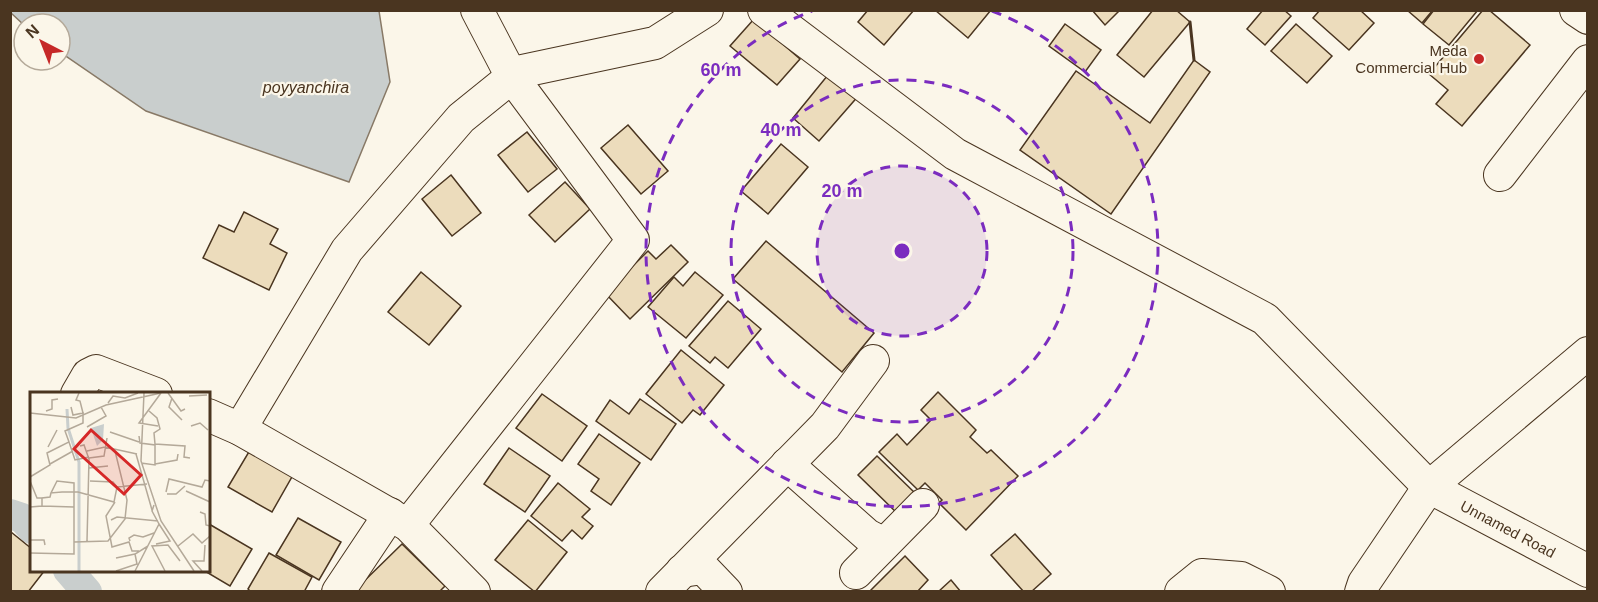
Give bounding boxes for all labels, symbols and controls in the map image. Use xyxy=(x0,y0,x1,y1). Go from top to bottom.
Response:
north arrow xyxy=(12,12,72,72)
text: N xyxy=(22,21,42,41)
place label: Meda Commercial Hub xyxy=(1355,42,1468,76)
marker: Meda Commercial Hub xyxy=(1472,52,1486,66)
text: 60 m xyxy=(700,60,742,80)
water label: poyyanchira xyxy=(262,79,349,96)
text: 40 m xyxy=(760,120,802,140)
text: 20 m xyxy=(821,181,863,201)
centre of rings xyxy=(892,241,912,261)
inset map xyxy=(30,392,210,572)
street label: Unnamed Road xyxy=(1458,497,1558,561)

